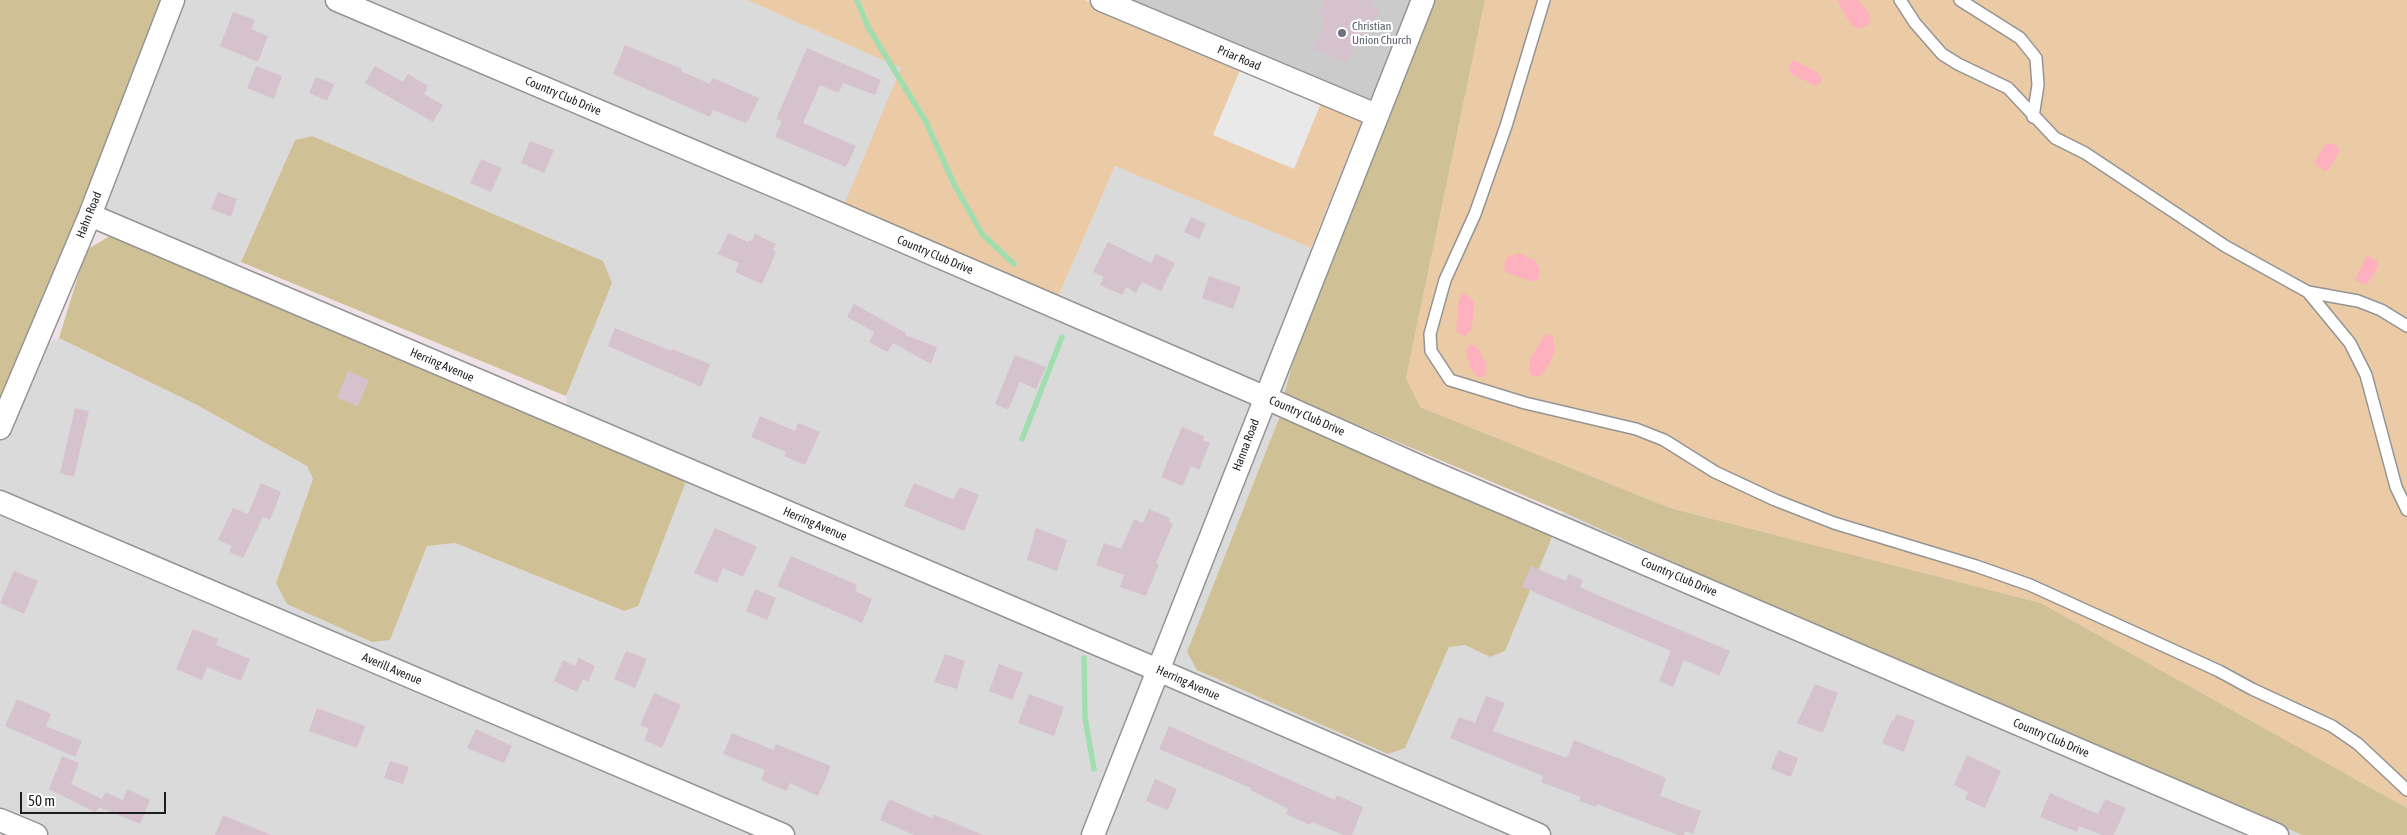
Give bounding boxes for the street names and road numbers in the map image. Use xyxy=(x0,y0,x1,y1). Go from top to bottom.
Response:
street label: Priar Road xyxy=(1215,42,1263,74)
street label: Country Club Drive xyxy=(523,74,603,118)
street label: Hahn Road xyxy=(73,190,105,240)
street label: Country Club Drive xyxy=(895,233,975,277)
street label: Herring Avenue xyxy=(408,345,476,385)
street label: Country Club Drive xyxy=(1267,393,1347,439)
street label: Hanna Road xyxy=(1230,417,1262,473)
street label: Herring Avenue xyxy=(781,504,849,544)
street label: Country Club Drive xyxy=(1639,555,1719,599)
street label: Averill Avenue xyxy=(360,650,424,688)
street label: Herring Avenue xyxy=(1154,663,1222,703)
street label: Country Club Drive xyxy=(2011,716,2091,760)

